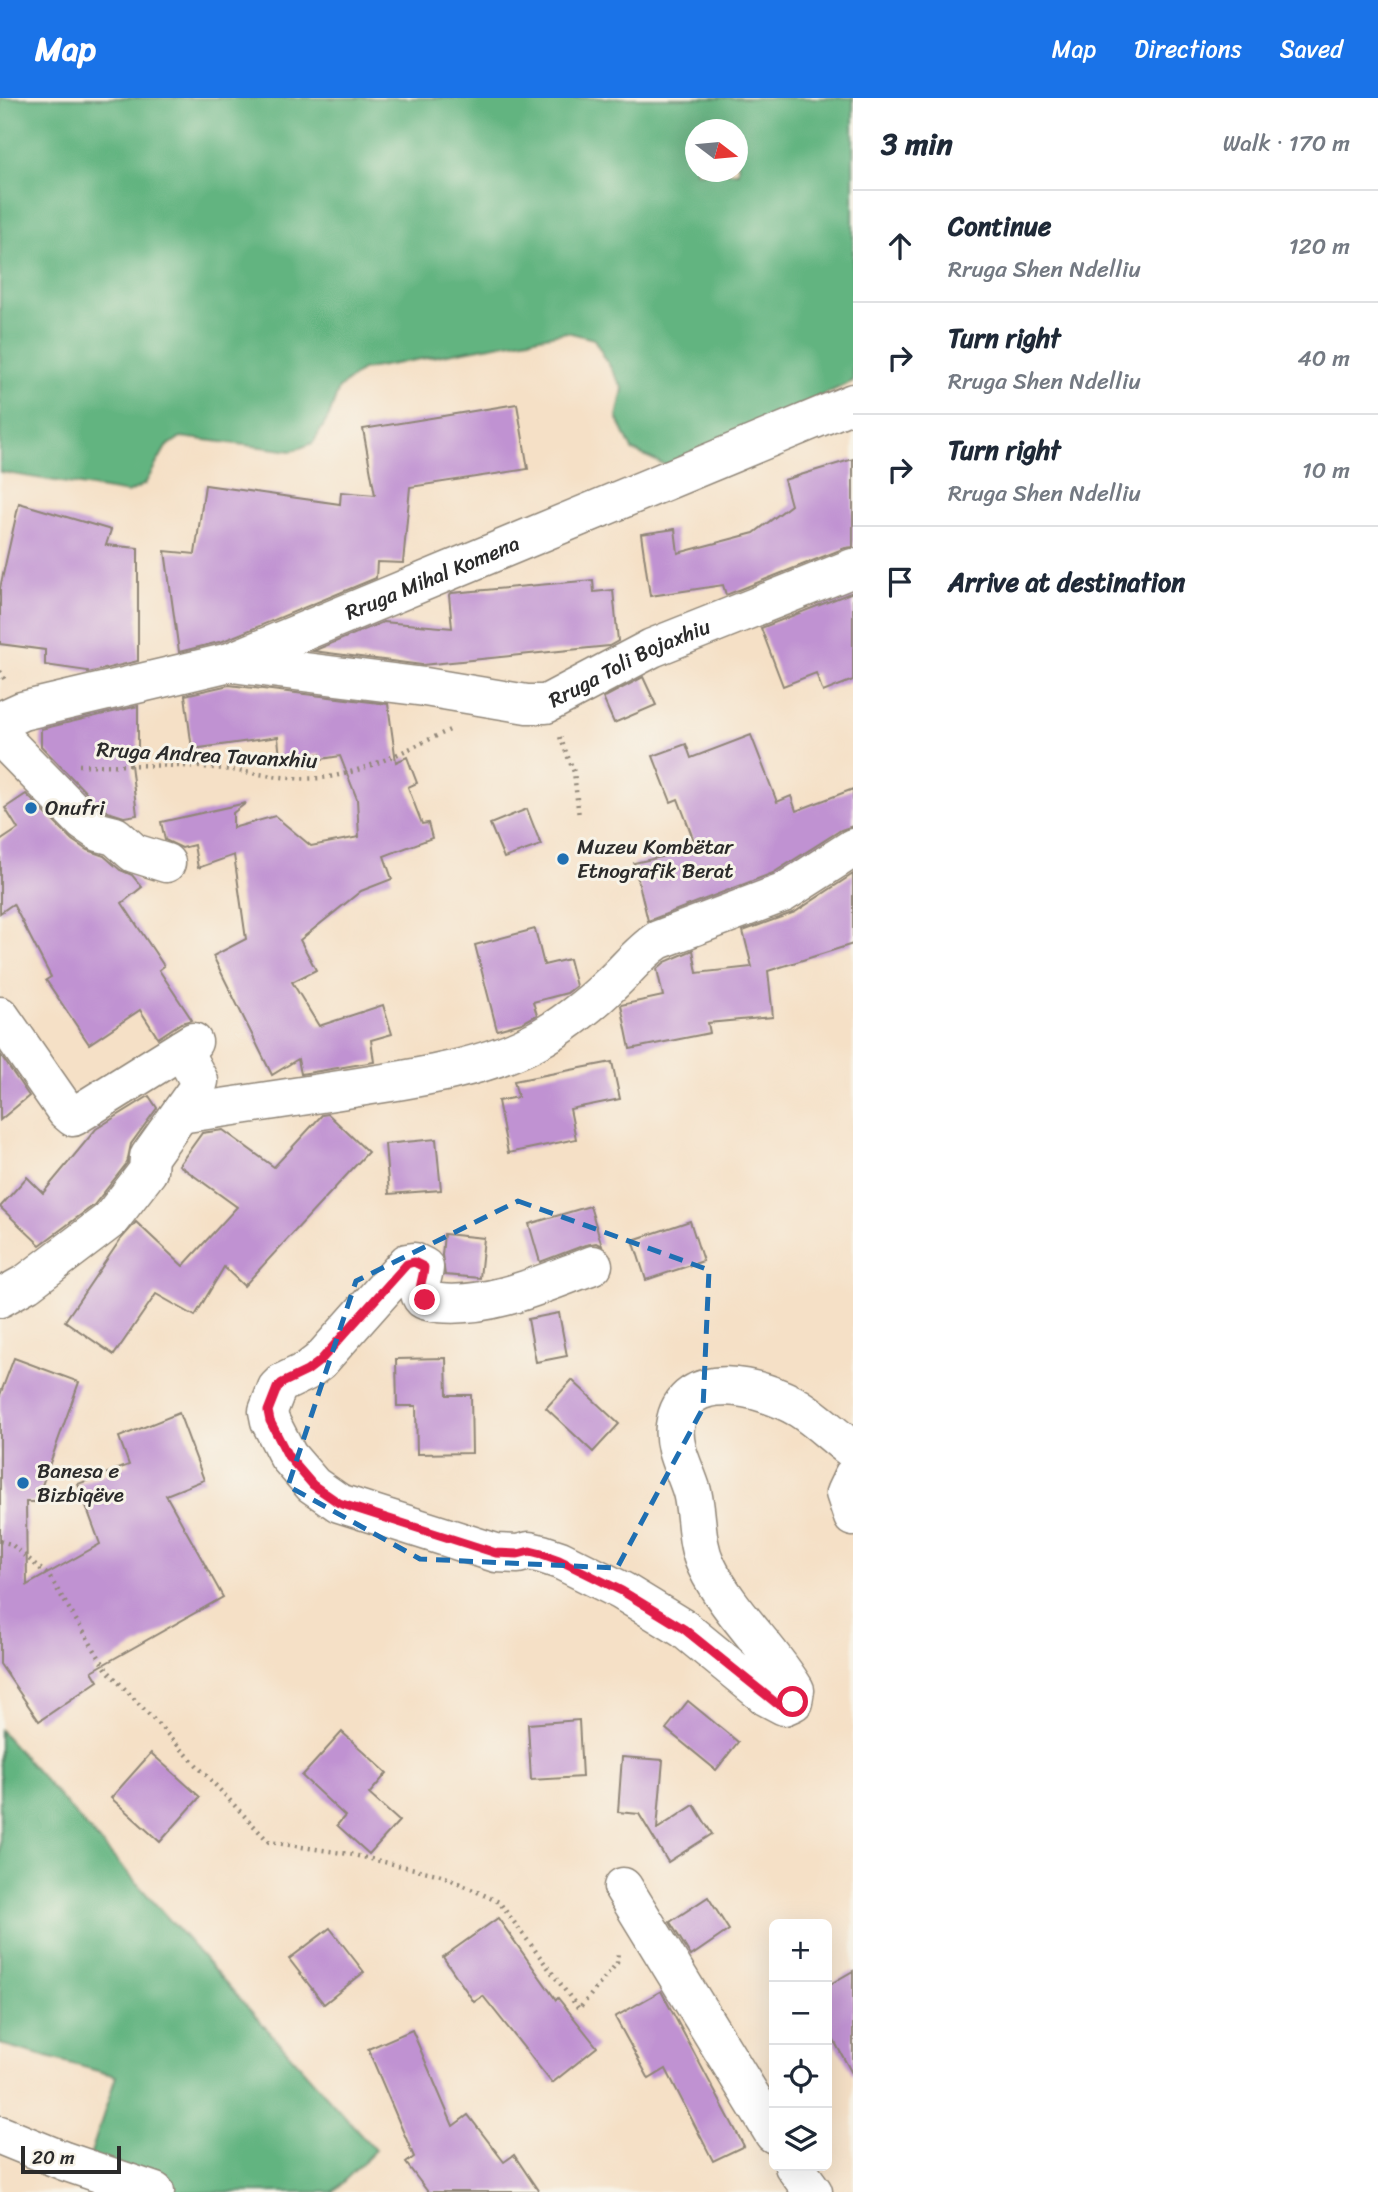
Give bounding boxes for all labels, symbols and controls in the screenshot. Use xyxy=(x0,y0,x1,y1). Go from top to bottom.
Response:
text: Map xyxy=(35,20,96,78)
text: Map xyxy=(1052,28,1096,70)
text: Directions xyxy=(1134,28,1242,70)
text: Saved xyxy=(1280,28,1343,70)
text: 3 min xyxy=(881,117,953,171)
north arrow xyxy=(685,119,748,182)
text: Walk · 170 m xyxy=(1223,123,1350,164)
text: Continue xyxy=(948,203,1051,249)
text: 120 m xyxy=(1289,226,1350,267)
icon: ahead xyxy=(881,227,919,265)
text: Rruga Shen Ndelliu xyxy=(948,249,1141,290)
text: Turn right xyxy=(948,315,1061,361)
text: 40 m xyxy=(1297,338,1350,379)
icon: right xyxy=(881,339,919,377)
text: Rruga Shen Ndelliu xyxy=(948,361,1141,402)
text: Turn right xyxy=(948,427,1061,473)
text: 10 m xyxy=(1302,450,1350,491)
icon: right xyxy=(881,451,919,489)
text: Rruga Shen Ndelliu xyxy=(948,473,1141,514)
street label: Rruga Mihal Komena xyxy=(339,524,526,631)
text: Arrive at destination xyxy=(948,559,1185,605)
icon: arrive xyxy=(881,563,919,601)
street label: Rruga Toli Bojaxhiu xyxy=(541,607,717,719)
street label: Rruga Andrea Tavanxhiu xyxy=(96,730,319,780)
place label: Onufri xyxy=(45,789,106,827)
marker: Onufri xyxy=(23,800,39,816)
place label: Muzeu Kombëtar Etnografik Berat xyxy=(577,828,734,890)
marker: Muzeu Kombëtar Etnografik Berat xyxy=(555,851,571,867)
route end xyxy=(409,1284,440,1315)
place label: Banesa e Bizbiqëve xyxy=(37,1452,124,1514)
marker: Banesa e Bizbiqëve xyxy=(15,1475,31,1491)
route start xyxy=(777,1686,808,1717)
map controls xyxy=(769,1919,832,2171)
button: + xyxy=(769,1919,832,1982)
button: − xyxy=(769,1982,832,2045)
button: locate xyxy=(769,2045,832,2108)
button: layers xyxy=(769,2108,832,2171)
text: 20 m xyxy=(32,2141,75,2174)
scale bar xyxy=(21,2143,121,2175)

